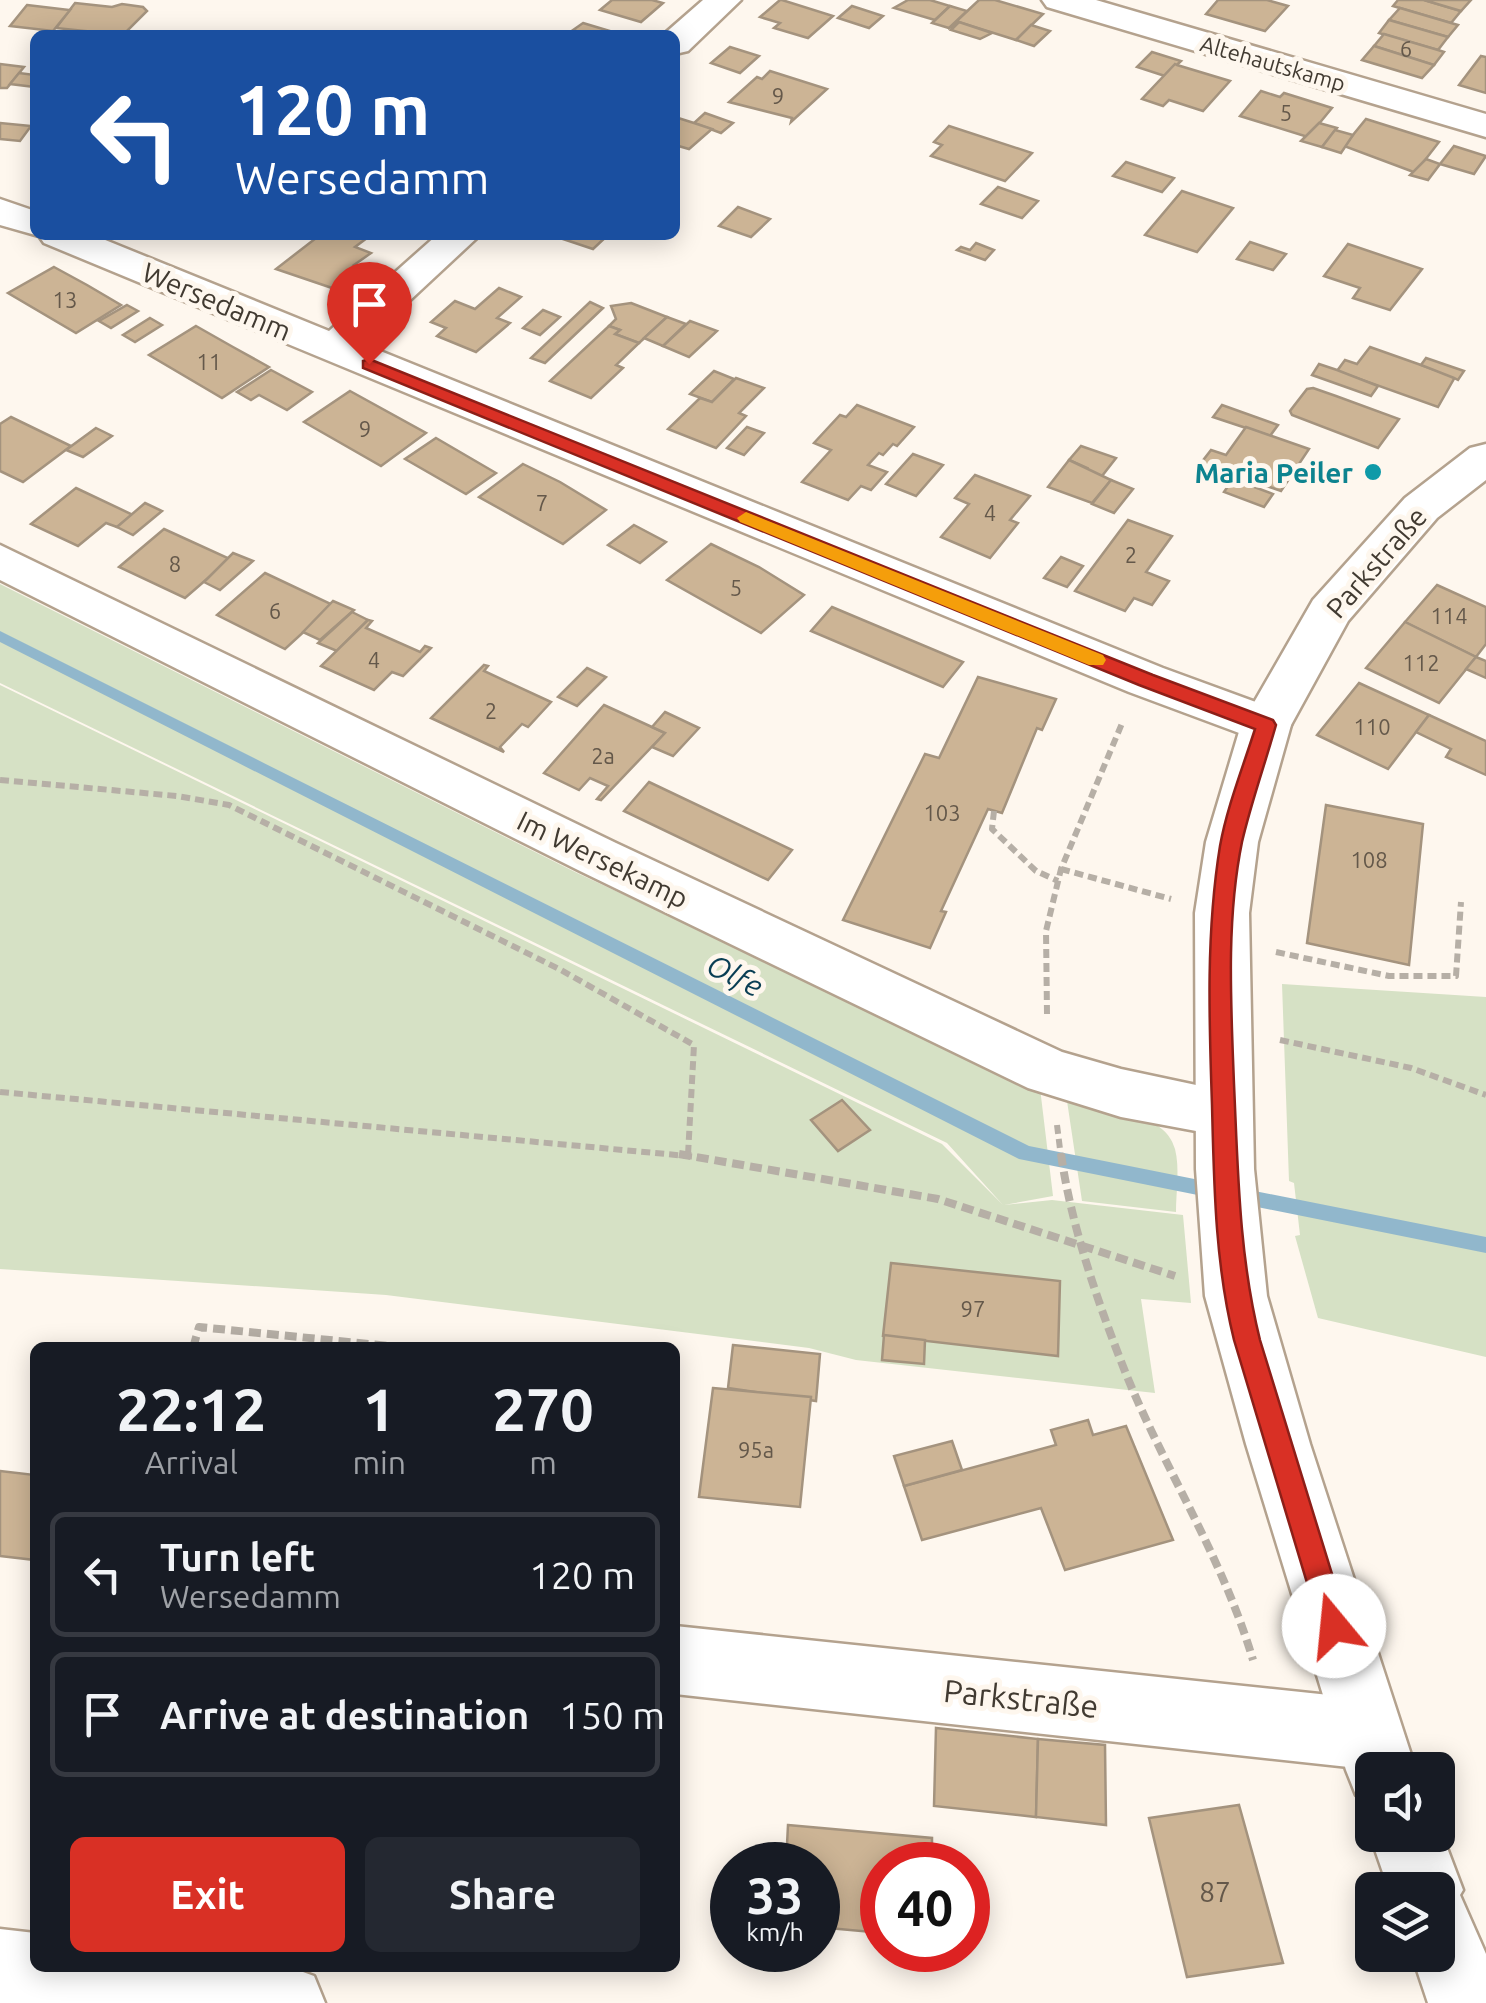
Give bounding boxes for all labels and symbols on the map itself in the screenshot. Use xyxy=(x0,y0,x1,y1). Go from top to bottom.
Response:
street label: Altehautskamp xyxy=(1198,30,1348,96)
house number: 6 xyxy=(1400,36,1412,61)
house number: 9 xyxy=(772,83,784,108)
house number: 5 xyxy=(1280,100,1292,125)
street label: Wersedamm xyxy=(138,256,296,346)
pin xyxy=(327,262,412,365)
house number: 13 xyxy=(53,287,77,312)
house number: 11 xyxy=(197,349,221,374)
house number: 9 xyxy=(359,416,371,441)
place label: Maria Peiler xyxy=(1194,457,1353,488)
marker: Maria Peiler xyxy=(1362,461,1384,483)
house number: 7 xyxy=(536,490,548,515)
house number: 4 xyxy=(984,500,996,525)
street label: Parkstraße xyxy=(1320,500,1432,624)
house number: 2 xyxy=(1125,542,1137,567)
house number: 8 xyxy=(169,551,181,576)
house number: 5 xyxy=(730,575,742,600)
house number: 6 xyxy=(269,598,281,623)
house number: 114 xyxy=(1430,603,1468,628)
house number: 4 xyxy=(368,647,380,672)
house number: 112 xyxy=(1402,650,1440,675)
house number: 2 xyxy=(485,698,497,723)
house number: 110 xyxy=(1353,714,1391,739)
house number: 2a xyxy=(591,743,615,768)
house number: 103 xyxy=(923,800,961,825)
street label: Im Wersekamp xyxy=(513,804,693,914)
house number: 108 xyxy=(1350,847,1388,872)
water label: Olfe xyxy=(702,947,768,1003)
house number: 97 xyxy=(961,1296,985,1321)
house number: 95a xyxy=(738,1437,774,1462)
position arrow xyxy=(1282,1574,1386,1678)
street label: Parkstraße xyxy=(942,1672,1100,1724)
speed limit sign: 40 xyxy=(860,1842,990,1972)
house number: 87 xyxy=(1199,1876,1231,1907)

